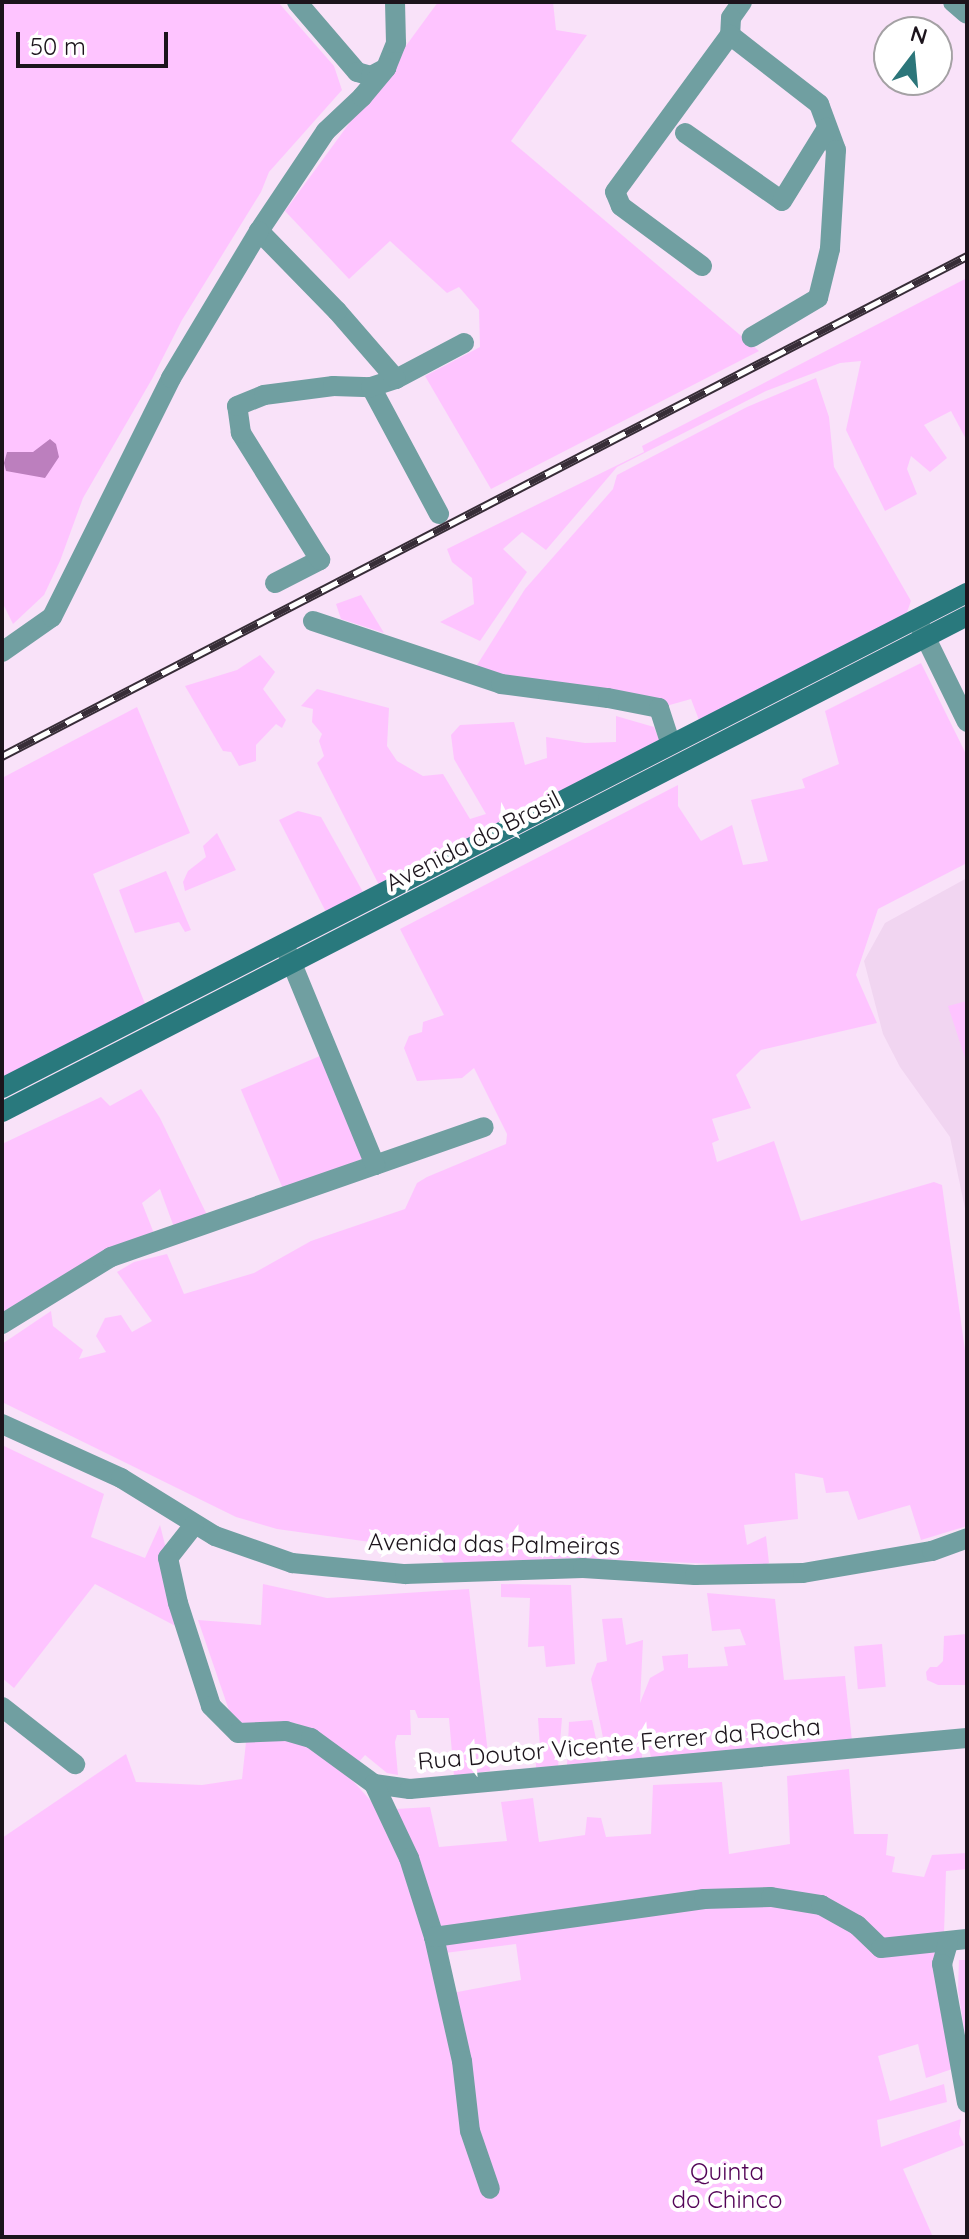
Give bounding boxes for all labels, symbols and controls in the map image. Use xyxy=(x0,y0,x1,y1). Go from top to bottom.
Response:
scale bar xyxy=(20,16,172,66)
north arrow xyxy=(873,16,953,96)
text: N xyxy=(907,19,931,51)
text: 50 m xyxy=(30,31,86,61)
street label: Avenida do Brasil xyxy=(381,785,565,897)
street label: Avenida das Palmeiras xyxy=(368,1527,620,1561)
street label: Rua Doutor Vicente Ferrer da Rocha xyxy=(416,1712,822,1776)
park label: Quinta do Chinco xyxy=(672,2158,782,2214)

